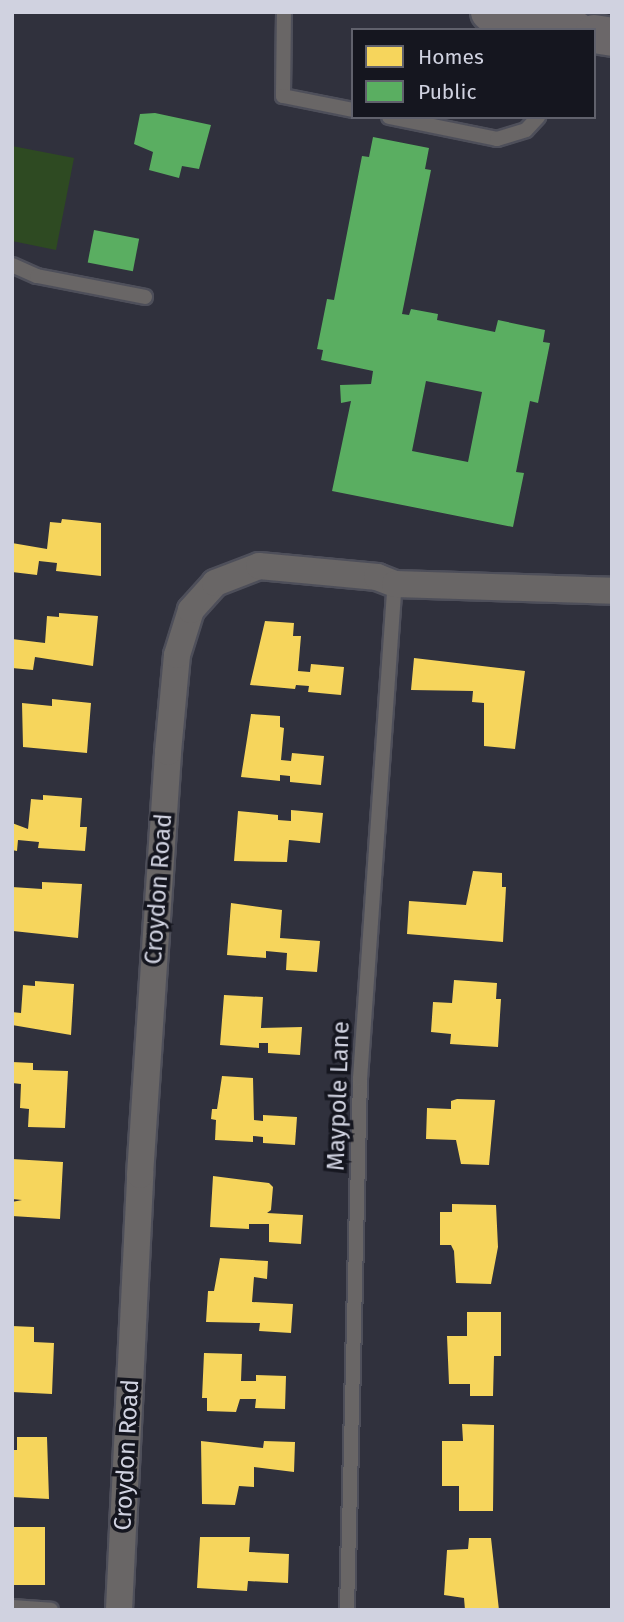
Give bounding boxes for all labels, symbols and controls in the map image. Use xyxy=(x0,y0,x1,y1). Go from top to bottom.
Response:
legend xyxy=(351,28,596,119)
text: Homes xyxy=(418,44,484,70)
text: Public xyxy=(418,79,476,105)
street label: Croydon Road xyxy=(139,812,179,966)
street label: Maypole Lane xyxy=(322,1021,356,1171)
street label: Croydon Road xyxy=(109,1379,145,1531)

